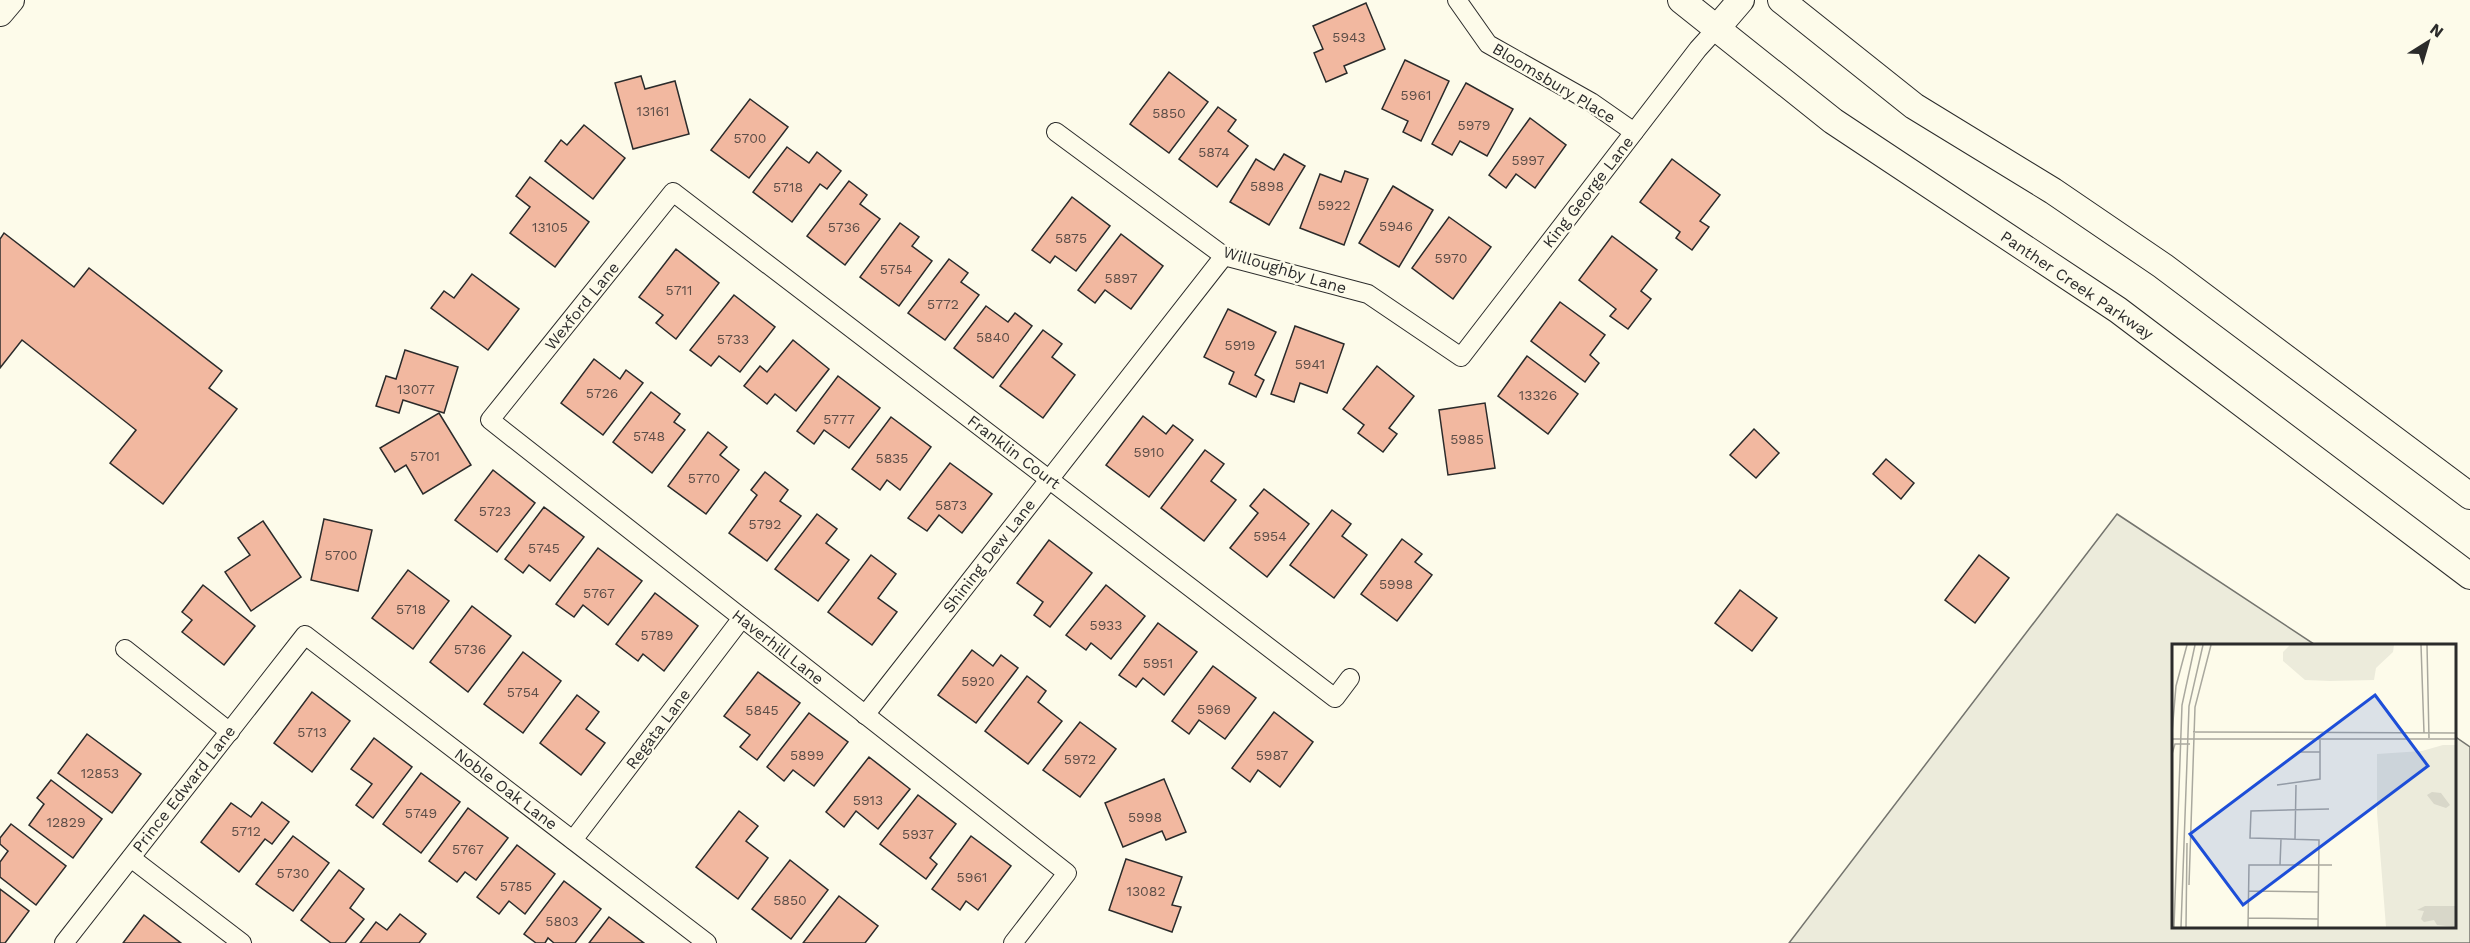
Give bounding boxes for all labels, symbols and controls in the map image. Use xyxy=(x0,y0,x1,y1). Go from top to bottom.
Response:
north arrow xyxy=(2398,12,2458,72)
text: N xyxy=(2426,19,2447,42)
house number: 5943 xyxy=(1332,29,1366,45)
street label: Bloomsbury Place xyxy=(1489,39,1619,127)
house number: 5961 xyxy=(1401,87,1431,103)
house number: 13161 xyxy=(636,103,670,119)
house number: 5850 xyxy=(1152,105,1186,121)
house number: 5979 xyxy=(1458,117,1491,133)
house number: 5700 xyxy=(733,130,767,146)
street label: King George Lane xyxy=(1539,133,1637,251)
house number: 5874 xyxy=(1198,144,1230,160)
house number: 5997 xyxy=(1512,152,1545,168)
house number: 5898 xyxy=(1250,178,1284,194)
house number: 5718 xyxy=(773,179,803,195)
house number: 5922 xyxy=(1317,197,1351,213)
house number: 5946 xyxy=(1379,218,1413,234)
house number: 13105 xyxy=(532,219,568,235)
house number: 5736 xyxy=(828,219,860,235)
street label: Panther Creek Parkway xyxy=(1997,227,2158,344)
house number: 5875 xyxy=(1055,230,1087,246)
street label: Willoughby Lane xyxy=(1221,242,1349,298)
house number: 5970 xyxy=(1435,250,1467,266)
street label: Wexford Lane xyxy=(541,258,623,354)
house number: 5754 xyxy=(880,261,912,277)
house number: 5897 xyxy=(1105,270,1138,286)
house number: 5711 xyxy=(666,282,692,298)
house number: 5772 xyxy=(927,296,959,312)
house number: 5840 xyxy=(976,329,1010,345)
house number: 5733 xyxy=(717,331,749,347)
house number: 5919 xyxy=(1225,337,1255,353)
house number: 5941 xyxy=(1295,356,1325,372)
house number: 13077 xyxy=(397,381,435,397)
house number: 5726 xyxy=(586,385,618,401)
house number: 13326 xyxy=(1519,387,1557,403)
house number: 5777 xyxy=(823,411,855,427)
street label: Franklin Court xyxy=(964,411,1064,493)
house number: 5748 xyxy=(633,428,665,444)
house number: 5985 xyxy=(1450,431,1484,447)
house number: 5910 xyxy=(1134,444,1164,460)
house number: 5701 xyxy=(410,448,440,464)
house number: 5835 xyxy=(876,450,908,466)
house number: 5770 xyxy=(688,470,720,486)
street label: Shining Dew Lane xyxy=(939,495,1039,617)
house number: 5873 xyxy=(935,497,967,513)
house number: 5723 xyxy=(479,503,511,519)
house number: 5792 xyxy=(749,516,781,532)
house number: 5954 xyxy=(1253,528,1287,544)
house number: 5745 xyxy=(528,540,560,556)
house number: 5700 xyxy=(324,547,358,563)
house number: 5998 xyxy=(1379,576,1413,592)
house number: 5767 xyxy=(583,585,615,601)
house number: 5718 xyxy=(396,601,426,617)
street label: Haverhill Lane xyxy=(728,605,828,689)
house number: 5933 xyxy=(1090,617,1122,633)
house number: 5789 xyxy=(641,627,673,643)
house number: 5736 xyxy=(454,641,486,657)
inset map xyxy=(2172,644,2455,928)
house number: 5951 xyxy=(1143,655,1173,671)
house number: 5920 xyxy=(961,673,995,689)
house number: 5754 xyxy=(507,684,539,700)
street label: Regata Lane xyxy=(622,685,694,773)
house number: 5969 xyxy=(1197,701,1231,717)
house number: 5845 xyxy=(745,702,779,718)
street label: Prince Edward Lane xyxy=(129,722,239,856)
house number: 5713 xyxy=(297,724,327,740)
street label: Noble Oak Lane xyxy=(451,744,561,834)
house number: 5899 xyxy=(790,747,824,763)
house number: 5987 xyxy=(1256,747,1288,763)
house number: 5972 xyxy=(1064,751,1096,767)
house number: 12853 xyxy=(81,765,119,781)
house number: 5913 xyxy=(853,792,883,808)
house number: 5749 xyxy=(405,805,437,821)
house number: 5998 xyxy=(1128,809,1162,825)
house number: 12829 xyxy=(46,814,86,830)
house number: 5712 xyxy=(231,823,261,839)
house number: 5937 xyxy=(902,826,934,842)
house number: 5767 xyxy=(452,841,484,857)
house number: 5730 xyxy=(277,865,309,881)
house number: 5961 xyxy=(957,869,987,885)
house number: 5785 xyxy=(500,878,532,894)
house number: 13082 xyxy=(1126,883,1166,899)
house number: 5850 xyxy=(773,892,807,908)
house number: 5803 xyxy=(545,913,579,929)

